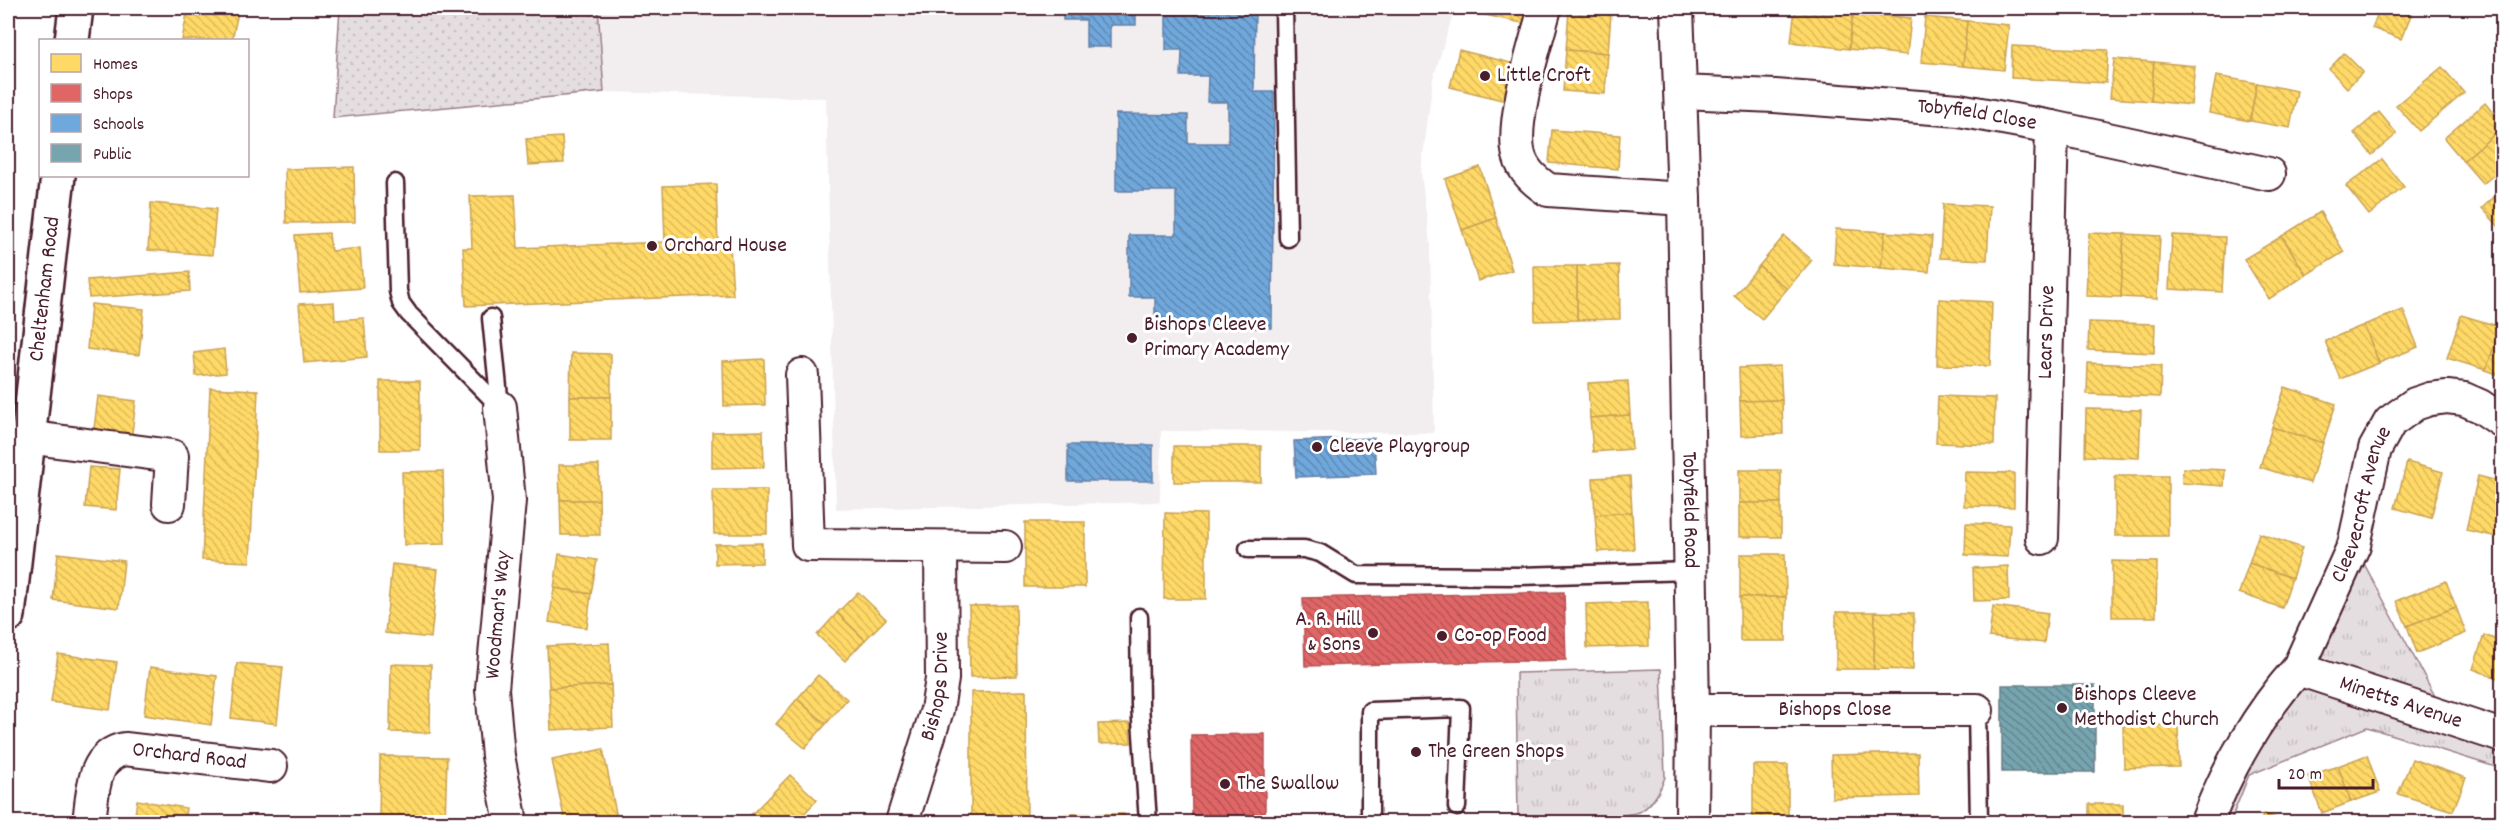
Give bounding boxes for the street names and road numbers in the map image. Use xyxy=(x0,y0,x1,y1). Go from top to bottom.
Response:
street label: Tobyfield Close xyxy=(1916,91,2039,139)
street label: Cheltenham Road xyxy=(21,215,69,363)
street label: Lears Drive xyxy=(2030,285,2064,379)
street label: Cleevecroft Avenue xyxy=(2323,421,2400,588)
street label: Tobyfield Road xyxy=(1673,451,1706,568)
street label: Woodman's Way xyxy=(478,549,520,680)
street label: Bishops Drive xyxy=(913,631,957,745)
street label: Minetts Avenue xyxy=(2335,668,2466,737)
street label: Bishops Close xyxy=(1779,695,1891,726)
street label: Orchard Road xyxy=(131,734,248,779)

